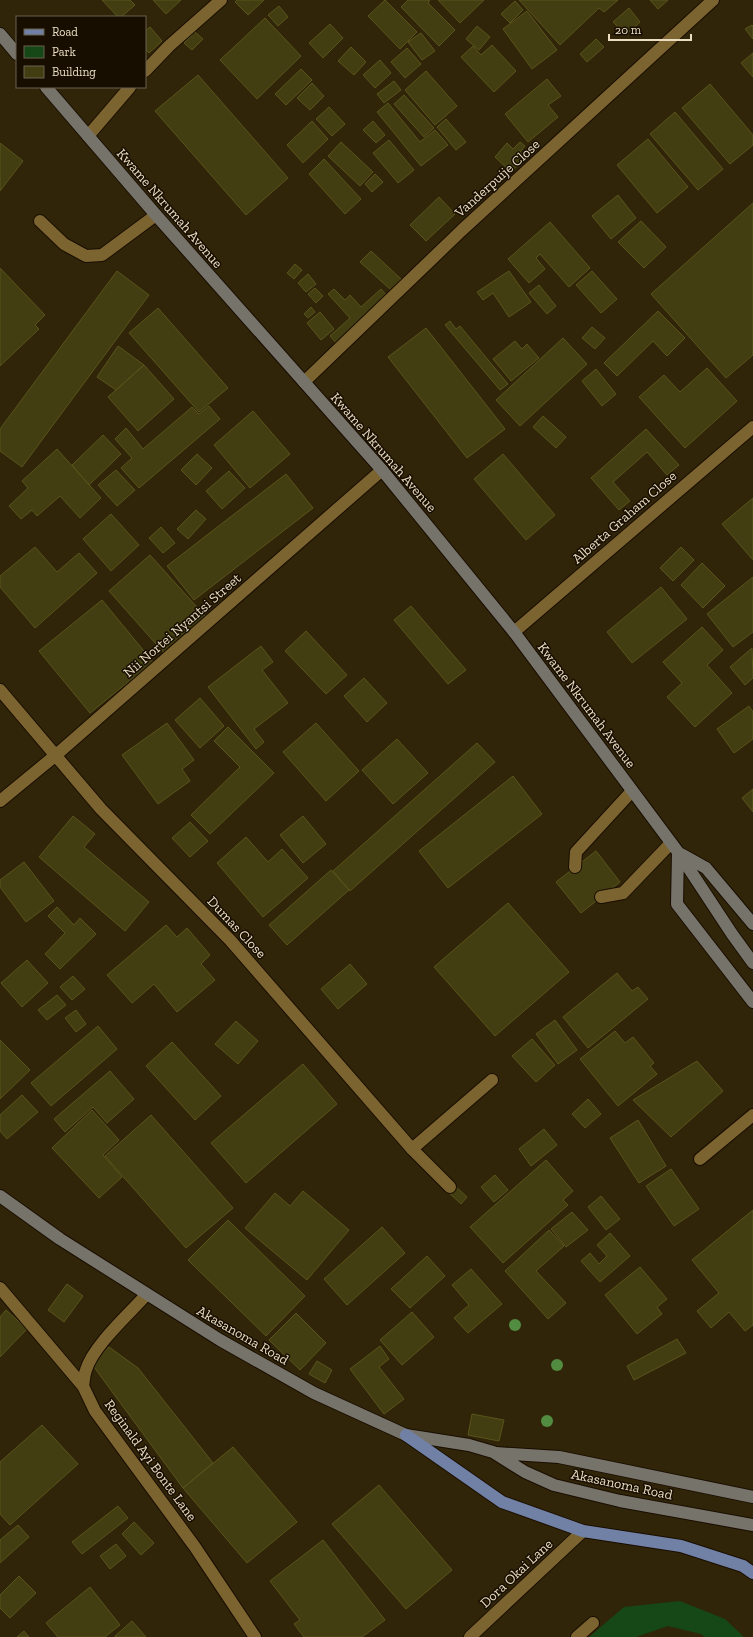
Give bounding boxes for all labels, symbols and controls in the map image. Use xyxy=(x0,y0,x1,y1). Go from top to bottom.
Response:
legend xyxy=(16,16,146,88)
scale bar xyxy=(609,16,691,42)
text: 20 m xyxy=(615,23,642,37)
text: Road xyxy=(52,25,78,39)
text: Park xyxy=(52,45,77,59)
text: Building xyxy=(52,65,96,79)
street label: Vanderpuije Close xyxy=(451,135,544,222)
street label: Kwame Nkrumah Avenue xyxy=(113,145,226,272)
street label: Kwame Nkrumah Avenue xyxy=(327,389,440,516)
street label: Alberta Graham Close xyxy=(569,467,680,567)
street label: Nii Nortei Nyantsi Street xyxy=(120,569,245,681)
street label: Kwame Nkrumah Avenue xyxy=(534,639,640,772)
street label: Dumas Close xyxy=(204,893,270,962)
street label: Akasanoma Road xyxy=(194,1302,292,1369)
street label: Reginald Ayi Bonte Lane xyxy=(101,1396,201,1525)
street label: Akasanoma Road xyxy=(570,1465,675,1504)
street label: Dora Okai Lane xyxy=(477,1535,556,1611)

